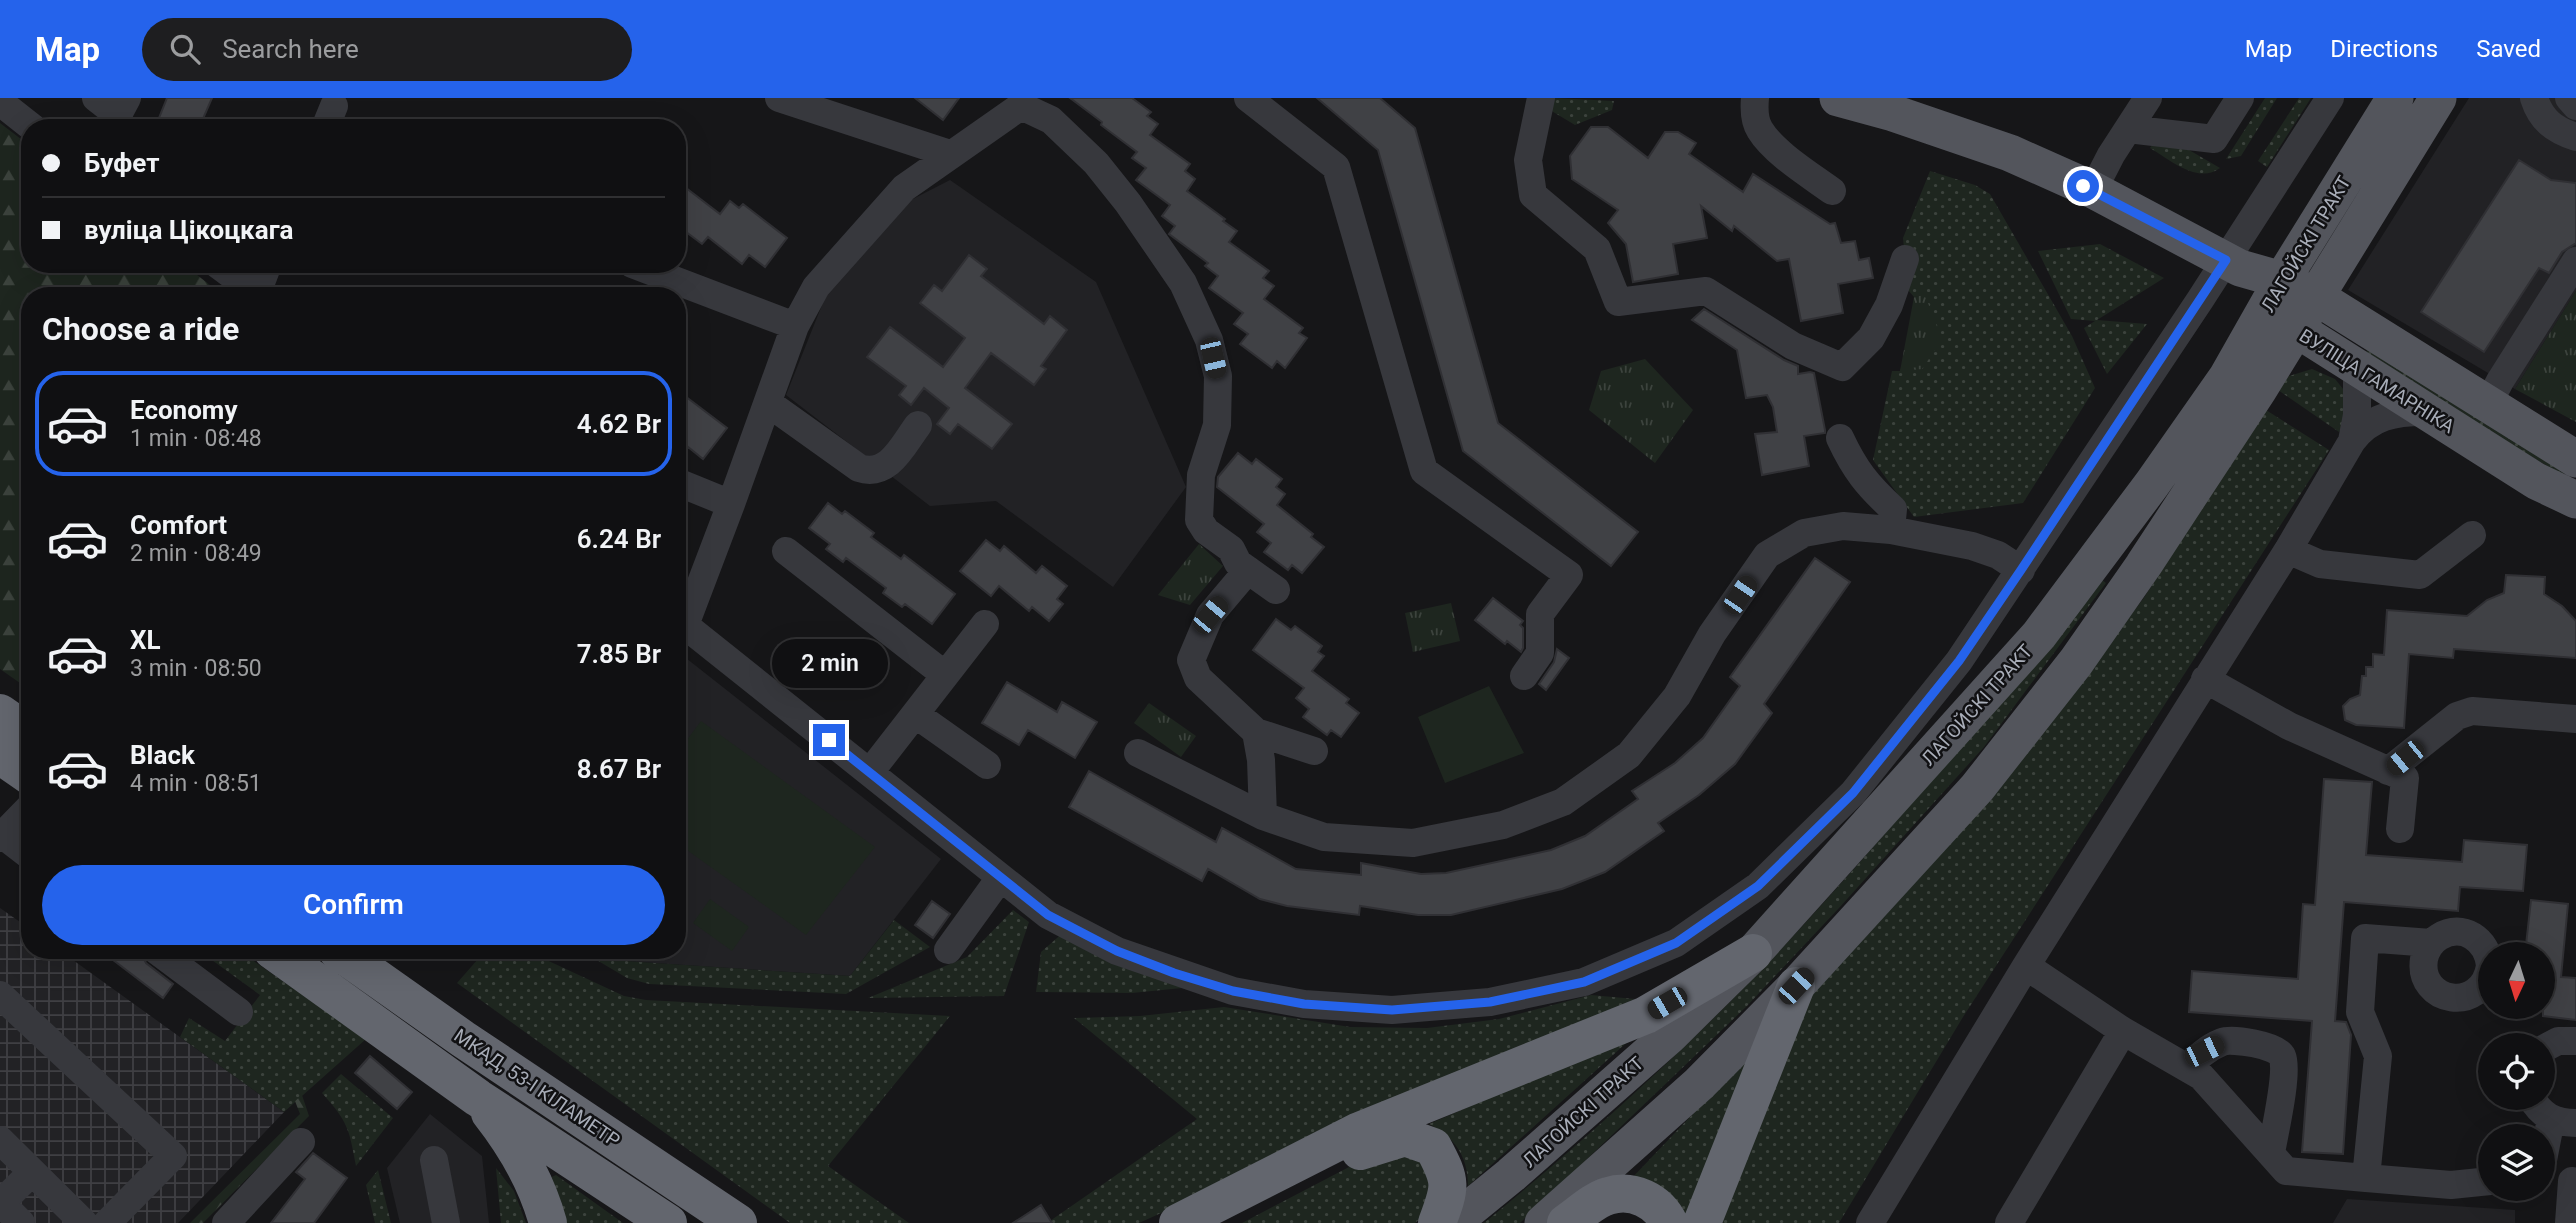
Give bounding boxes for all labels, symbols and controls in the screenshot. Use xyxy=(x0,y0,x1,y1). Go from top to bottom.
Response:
search box xyxy=(142,18,632,81)
text: Map xyxy=(35,30,100,69)
icon: search xyxy=(166,30,204,68)
text: Search here xyxy=(222,34,359,64)
text: Map xyxy=(2245,35,2292,63)
text: Directions xyxy=(2330,35,2438,63)
text: Saved xyxy=(2476,35,2541,63)
text: Буфет xyxy=(84,148,159,178)
route start xyxy=(2067,170,2099,202)
street label: ЛАГОЙСКІ ТРАКТ xyxy=(2256,172,2356,316)
text: вуліца Цікоцкага xyxy=(84,215,293,245)
text: Choose a ride xyxy=(42,310,239,348)
street label: ВУЛІЦА ГАМАРНІКА xyxy=(2295,324,2459,438)
car xyxy=(1199,335,1228,381)
icon: car xyxy=(46,392,109,455)
text: Economy xyxy=(130,395,237,425)
text: 4.62 Br xyxy=(577,409,661,439)
text: 1 min · 08:48 xyxy=(130,425,262,452)
icon: car xyxy=(46,507,109,570)
text: Comfort xyxy=(130,510,227,540)
text: 6.24 Br xyxy=(577,524,661,554)
text: 2 min · 08:49 xyxy=(130,540,262,567)
car xyxy=(1720,572,1761,618)
car xyxy=(1189,592,1232,638)
icon: car xyxy=(46,622,109,685)
text: XL xyxy=(130,625,161,655)
callout: 2 min xyxy=(771,638,887,688)
text: 7.85 Br xyxy=(577,639,661,669)
street label: ЛАГОЙСКІ ТРАКТ xyxy=(1917,640,2037,770)
text: 2 min xyxy=(801,650,859,677)
text: 3 min · 08:50 xyxy=(130,655,262,682)
route end xyxy=(813,724,845,756)
icon: car xyxy=(46,737,109,800)
car xyxy=(2383,737,2428,779)
text: Black xyxy=(130,740,195,770)
text: 8.67 Br xyxy=(577,754,661,784)
text: 4 min · 08:51 xyxy=(130,770,262,797)
button: Confirm xyxy=(42,865,665,945)
north arrow xyxy=(2478,942,2555,1018)
map controls xyxy=(2478,942,2555,1201)
car xyxy=(1774,963,1819,1009)
car xyxy=(1644,983,1691,1023)
street label: МКАД, 53-І КІЛАМЕТР xyxy=(450,1024,624,1152)
car xyxy=(2181,1032,2228,1070)
button: locate xyxy=(2478,1033,2555,1110)
street label: ЛАГОЙСКІ ТРАКТ xyxy=(1518,1052,1648,1172)
button: layers xyxy=(2478,1124,2555,1201)

